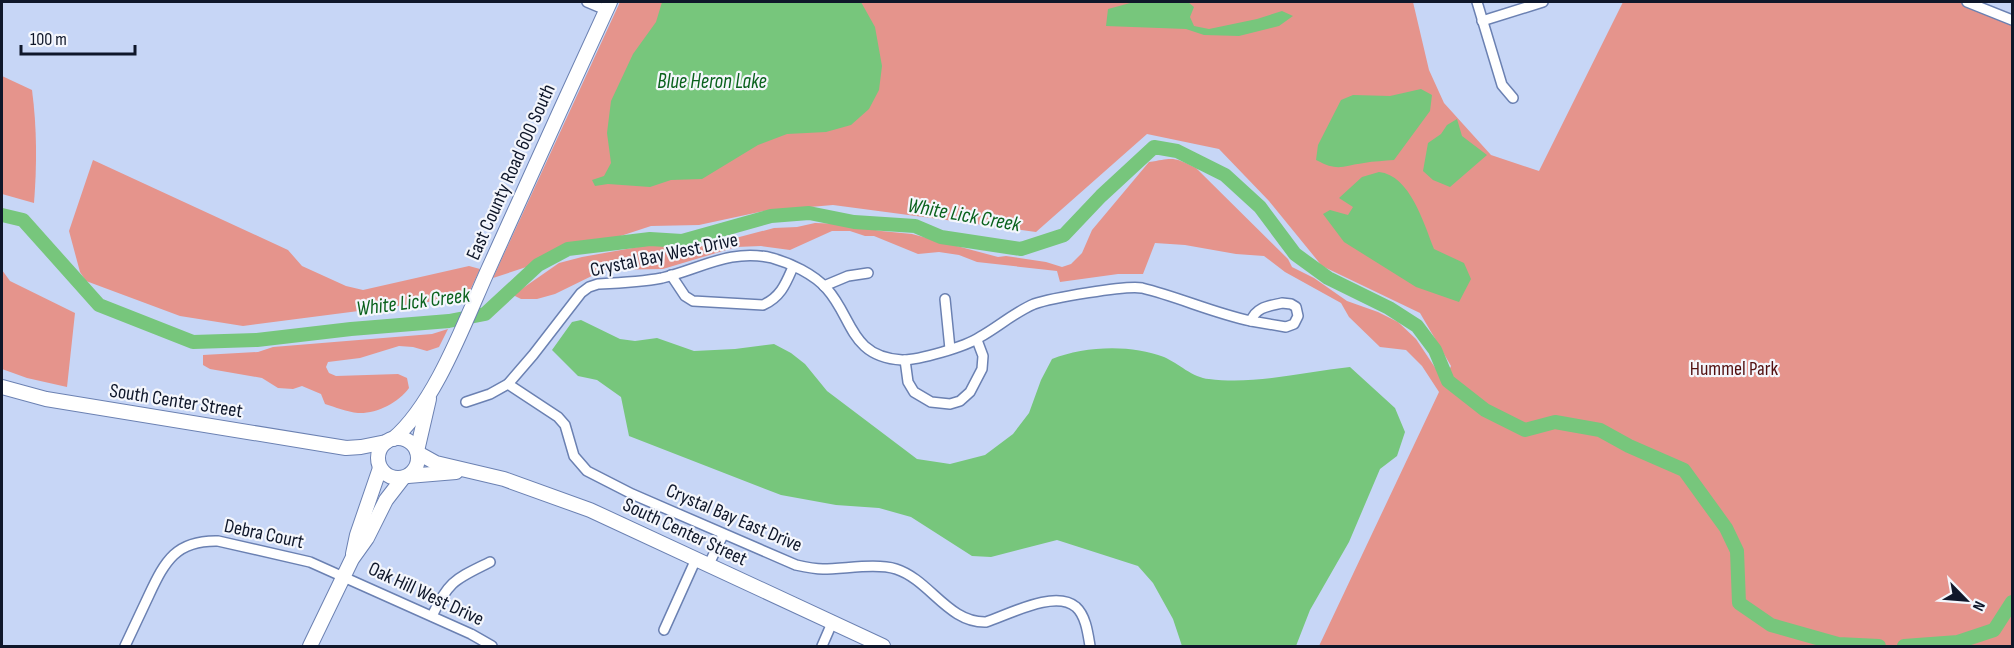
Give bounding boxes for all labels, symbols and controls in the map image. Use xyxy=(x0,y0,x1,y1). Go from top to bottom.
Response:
scale bar xyxy=(21,18,135,56)
text: 100 m xyxy=(30,29,67,50)
water label: Blue Heron Lake xyxy=(657,69,767,94)
street label: East County Road 600 South xyxy=(461,80,561,264)
water label: White Lick Creek xyxy=(906,193,1024,237)
street label: Crystal Bay West Drive xyxy=(588,228,740,282)
water label: White Lick Creek xyxy=(355,282,472,321)
park label: Hummel Park xyxy=(1690,357,1779,381)
street label: South Center Street xyxy=(108,379,244,423)
street label: Crystal Bay East Drive xyxy=(662,479,806,557)
street label: South Center Street xyxy=(619,493,751,571)
street label: Debra Court xyxy=(222,514,306,554)
street label: Oak Hill West Drive xyxy=(364,557,488,631)
north arrow xyxy=(1936,570,1996,630)
text: N xyxy=(1968,598,1989,614)

